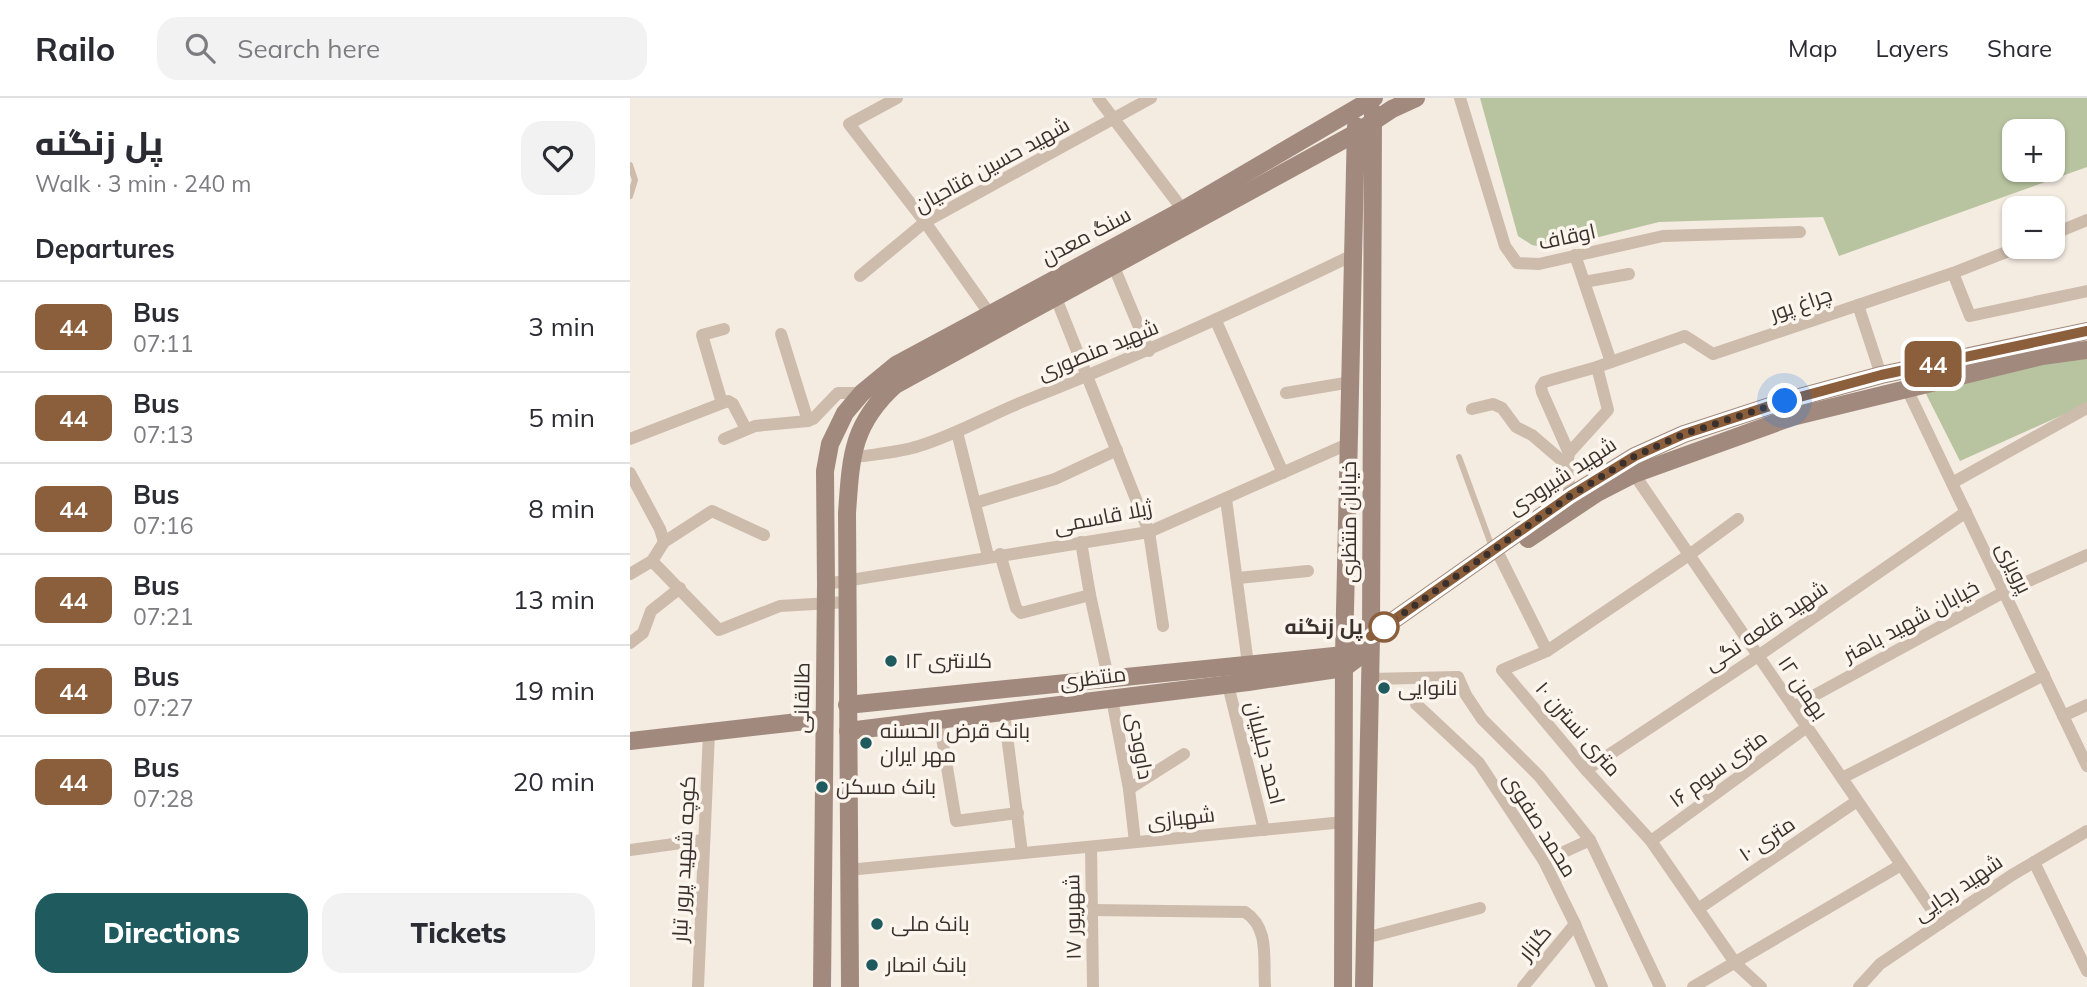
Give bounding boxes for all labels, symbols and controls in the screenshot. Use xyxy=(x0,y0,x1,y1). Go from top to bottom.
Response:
search box xyxy=(157,17,647,80)
text: Railo xyxy=(35,28,115,69)
icon: search xyxy=(181,29,219,67)
text: Search here xyxy=(237,32,380,65)
text: Map xyxy=(1788,33,1837,63)
text: Layers xyxy=(1875,33,1949,63)
text: Share xyxy=(1987,33,2052,63)
street label: شهید حسین فتاحیان xyxy=(909,111,1074,218)
map controls xyxy=(2002,119,2065,259)
button: + xyxy=(2002,119,2065,182)
button: heart xyxy=(521,121,595,195)
text: پل زنگنه xyxy=(35,122,163,163)
text: Walk · 3 min · 240 m xyxy=(35,169,252,198)
button: − xyxy=(2002,196,2065,259)
street label: سنگ معدن xyxy=(1036,201,1135,271)
street label: اوقاف xyxy=(1536,217,1598,255)
text: Departures xyxy=(35,232,175,265)
street label: چراغ پور xyxy=(1765,280,1836,328)
text: Bus xyxy=(133,296,179,329)
text: 3 min xyxy=(528,310,595,343)
text: 44 xyxy=(59,312,88,342)
street label: شهید منصوری xyxy=(1033,313,1162,386)
text: 07:11 xyxy=(133,329,193,358)
line badge: 44 xyxy=(1902,341,1964,387)
text: 44 xyxy=(1919,349,1947,379)
your location xyxy=(1767,383,1802,418)
text: Bus xyxy=(133,387,179,420)
text: 5 min xyxy=(528,401,595,434)
text: 44 xyxy=(59,403,88,433)
text: 07:13 xyxy=(133,420,193,449)
street label: شهید شیرودی xyxy=(1502,430,1621,521)
street label: خیابان منتظری xyxy=(1335,461,1362,583)
text: Bus xyxy=(133,478,179,511)
text: 8 min xyxy=(528,492,595,525)
text: 44 xyxy=(59,494,88,524)
street label: ژیلا قاسمی xyxy=(1051,494,1155,539)
text: 07:16 xyxy=(133,511,193,540)
street label: پرویزی xyxy=(1990,538,2039,599)
text: Bus xyxy=(133,569,179,602)
street label: خیابان شهید باهنر xyxy=(1837,573,1984,668)
street label: شهید قلعه نگی xyxy=(1699,574,1833,677)
text: 13 min xyxy=(513,583,595,616)
text: 44 xyxy=(59,585,88,615)
text: 07:21 xyxy=(133,602,193,631)
marker: پل زنگنه xyxy=(1369,612,1399,642)
place label: پل زنگنه xyxy=(1285,613,1363,642)
place label: کلانتری ۱۲ xyxy=(905,647,992,674)
street label: ۱۲ بهمن xyxy=(1772,651,1835,725)
marker: کلانتری ۱۲ xyxy=(883,653,899,669)
text: Bus xyxy=(133,660,179,693)
street label: منتظری xyxy=(1058,660,1128,695)
street label: طالقانی xyxy=(787,662,816,734)
text: 19 min xyxy=(513,674,595,707)
place label: نانوایی xyxy=(1398,674,1457,701)
street label: ۱۰ متری نسترن xyxy=(1530,675,1627,782)
text: 44 xyxy=(59,676,88,706)
marker: نانوایی xyxy=(1376,680,1392,696)
text: 07:27 xyxy=(133,693,193,722)
street label: احمد جلیلیان xyxy=(1240,699,1291,807)
street label: داوودی xyxy=(1121,710,1160,782)
place label: بانک قرض الحسنه مهر ایران xyxy=(880,717,1030,768)
street label: ۱۶ متری سوم xyxy=(1663,724,1773,814)
marker: بانک قرض الحسنه مهر ایران xyxy=(858,735,874,751)
text: Bus xyxy=(133,751,179,784)
text: 20 min xyxy=(513,765,595,798)
text: 44 xyxy=(59,767,88,797)
street label: محمد صفوی xyxy=(1498,767,1583,882)
place label: بانک مسکن xyxy=(836,773,936,800)
street label: کوچه شهید پرور تبار xyxy=(666,775,702,944)
marker: بانک مسکن xyxy=(814,779,830,795)
text: 07:28 xyxy=(133,784,193,813)
street label: شهبازی xyxy=(1146,801,1216,834)
street label: ۱۰ متری xyxy=(1733,810,1800,867)
street label: شهید رجایی xyxy=(1908,848,2007,927)
street label: ۱۷ شهریور xyxy=(1058,874,1087,960)
button: Directions xyxy=(35,893,308,973)
button: Tickets xyxy=(322,893,595,973)
place label: بانک ملی xyxy=(891,910,970,937)
marker: بانک ملی xyxy=(869,916,885,932)
street label: گلزار xyxy=(1511,919,1556,966)
place label: بانک انصار xyxy=(885,951,967,977)
marker: بانک انصار xyxy=(864,957,880,973)

